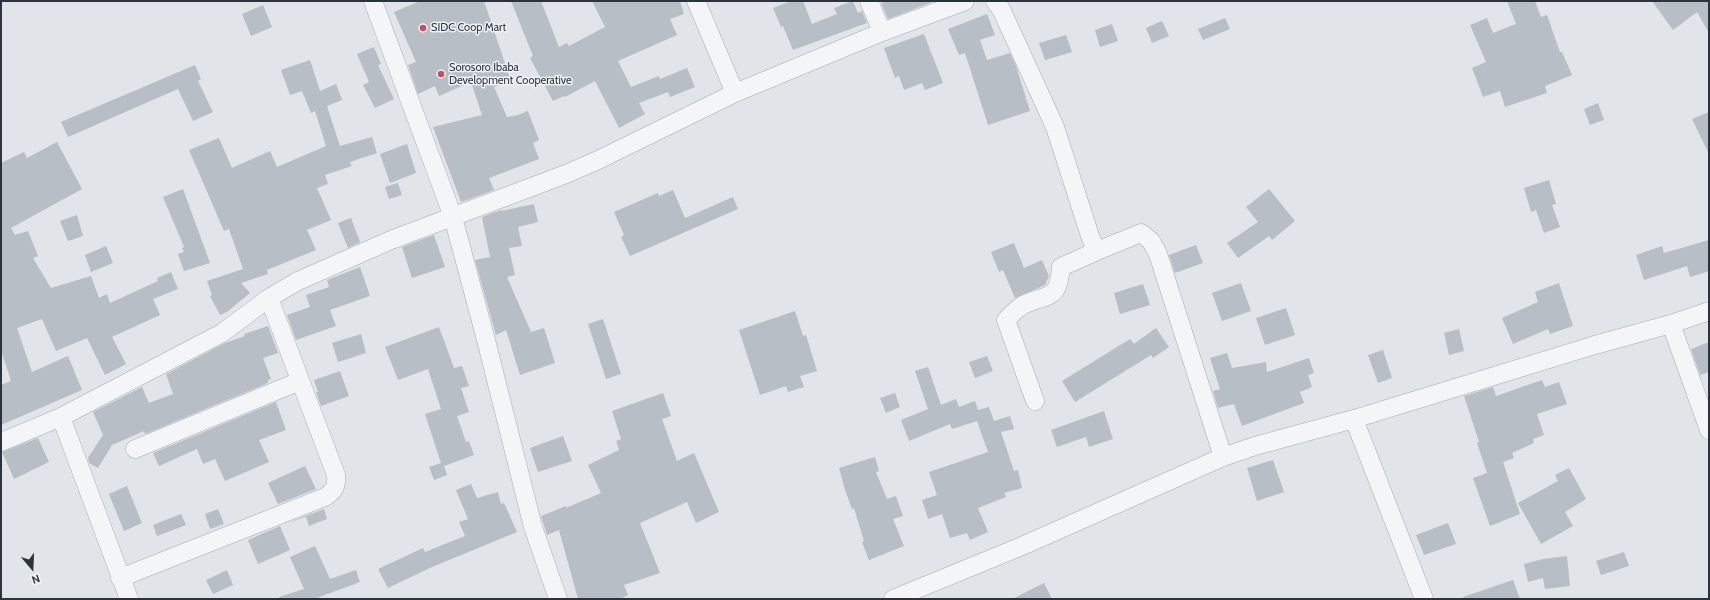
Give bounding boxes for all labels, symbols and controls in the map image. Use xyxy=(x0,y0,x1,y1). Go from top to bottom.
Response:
place label: SIDC Coop Mart xyxy=(431,21,506,35)
marker: SIDC Coop Mart xyxy=(418,23,428,33)
place label: Sorosoro Ibaba Development Cooperative xyxy=(449,61,572,87)
marker: Sorosoro Ibaba Development Cooperative xyxy=(436,69,446,79)
north arrow xyxy=(12,548,52,588)
text: N xyxy=(30,571,42,587)

